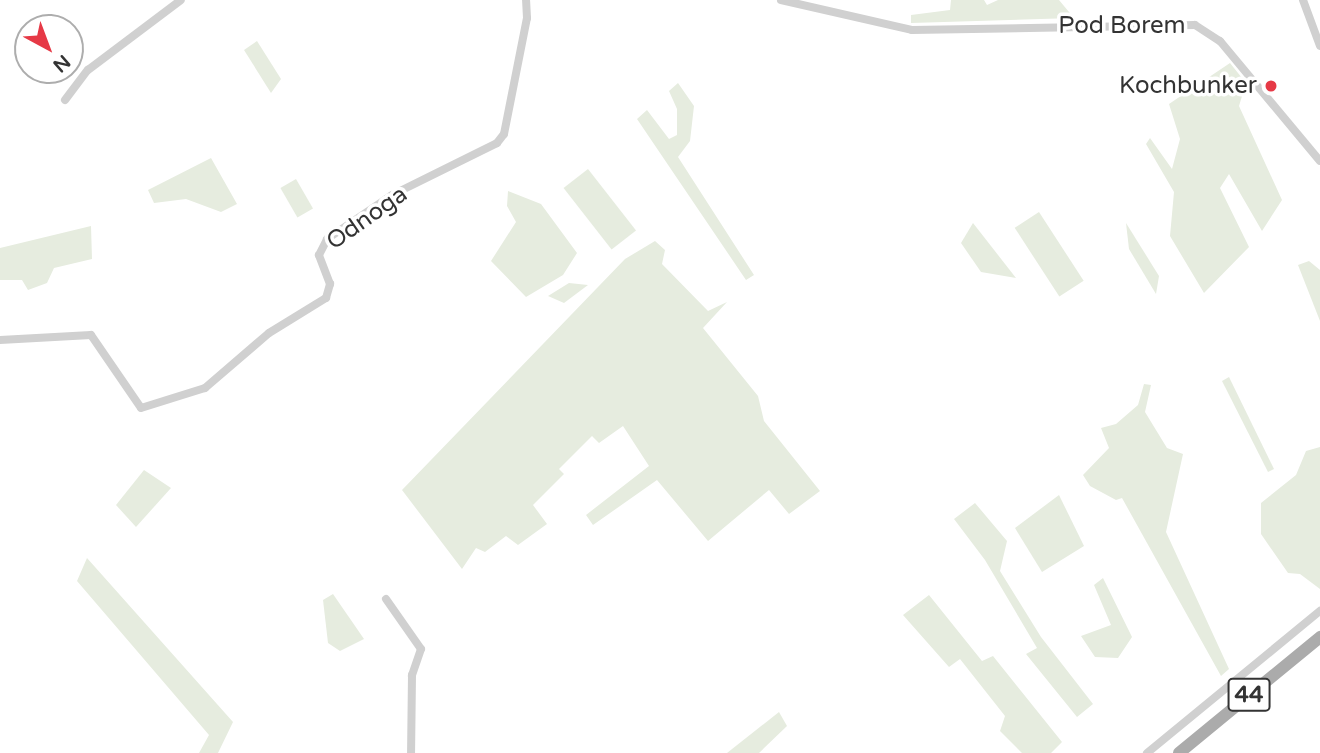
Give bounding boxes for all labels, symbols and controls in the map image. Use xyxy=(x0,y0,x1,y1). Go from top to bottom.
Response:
street label: Pod Borem xyxy=(1058,12,1186,40)
north arrow xyxy=(14,14,84,84)
text: N xyxy=(48,50,74,77)
place label: Kochbunker xyxy=(1119,72,1257,100)
marker: Kochbunker xyxy=(1263,78,1279,94)
street label: Odnoga xyxy=(321,180,413,256)
road number: 44 xyxy=(1226,676,1272,715)

